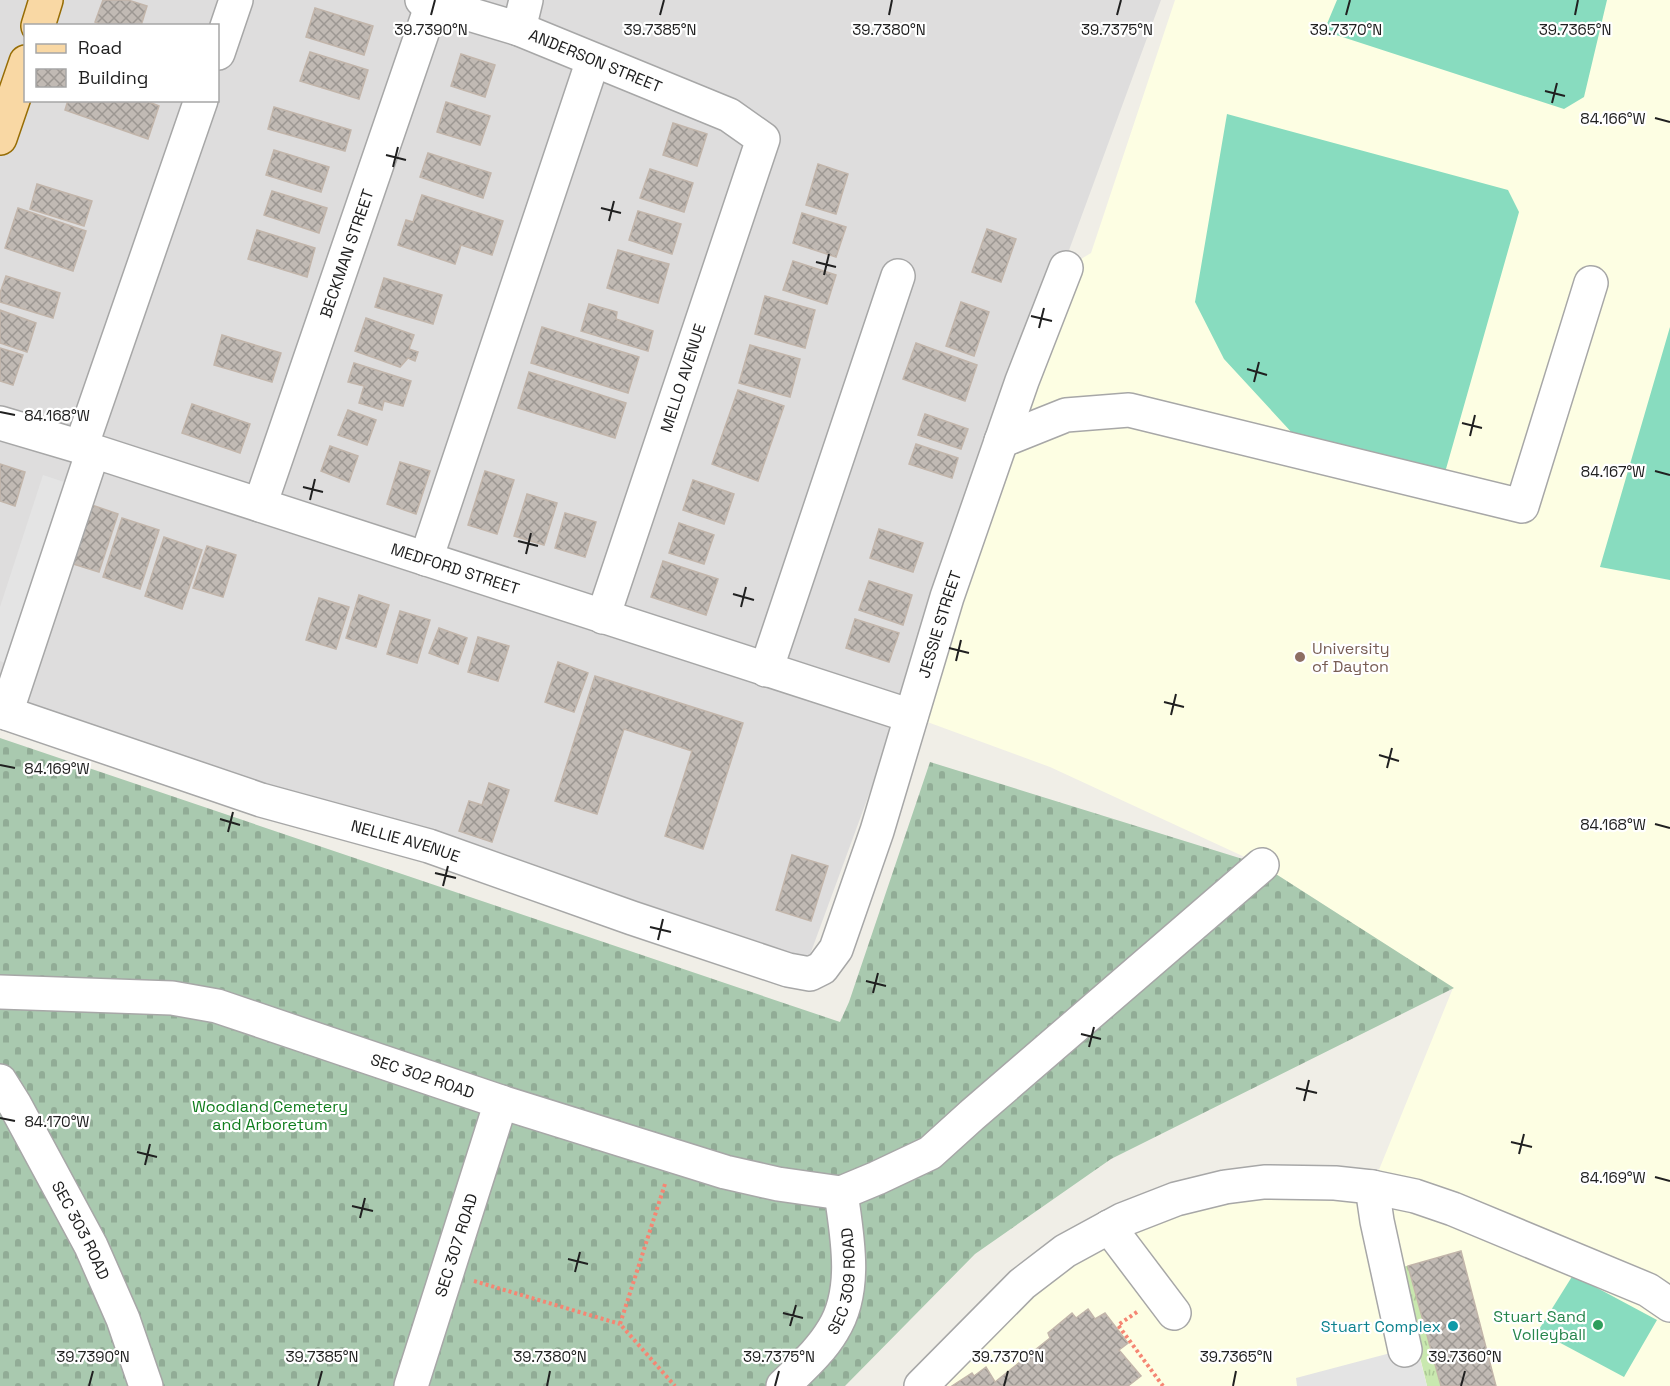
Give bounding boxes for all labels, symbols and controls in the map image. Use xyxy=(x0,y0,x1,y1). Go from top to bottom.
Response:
text: 39.7390°N xyxy=(394,20,468,39)
text: 39.7385°N xyxy=(624,20,696,39)
text: 39.7380°N xyxy=(852,20,926,39)
text: 39.7375°N xyxy=(1081,20,1153,39)
text: 39.7370°N xyxy=(1310,20,1382,39)
text: 39.7365°N xyxy=(1539,20,1611,39)
legend xyxy=(24,24,219,102)
street label: ANDERSON STREET xyxy=(526,24,665,97)
text: Road xyxy=(78,36,122,59)
text: Building xyxy=(78,66,148,89)
text: 84.166°W xyxy=(1580,109,1646,128)
street label: BECKMAN STREET xyxy=(315,186,378,320)
street label: MELLO AVENUE xyxy=(656,321,710,435)
text: 84.168°W xyxy=(24,406,90,425)
text: 84.167°W xyxy=(1581,462,1645,481)
street label: MEDFORD STREET xyxy=(388,538,522,599)
street label: JESSIE STREET xyxy=(913,568,966,681)
place label: University of Dayton xyxy=(1312,638,1390,677)
marker: University of Dayton xyxy=(1293,650,1307,664)
text: 84.169°W xyxy=(24,759,90,778)
street label: NELLIE AVENUE xyxy=(349,815,463,867)
text: 84.168°W xyxy=(1580,815,1646,834)
street label: SEC 302 ROAD xyxy=(368,1048,477,1103)
park label: Woodland Cemetery and Arboretum xyxy=(192,1096,348,1135)
text: 84.170°W xyxy=(25,1112,89,1131)
text: 84.169°W xyxy=(1580,1168,1646,1187)
street label: SEC 303 ROAD xyxy=(47,1177,115,1283)
street label: SEC 307 ROAD xyxy=(429,1191,482,1299)
street label: SEC 309 ROAD xyxy=(822,1227,859,1338)
place label: Stuart Sand Volleyball xyxy=(1493,1306,1586,1345)
place label: Stuart Complex xyxy=(1321,1316,1441,1337)
marker: Stuart Sand Volleyball xyxy=(1591,1318,1605,1332)
marker: Stuart Complex xyxy=(1446,1319,1460,1333)
text: 39.7390°N xyxy=(56,1347,130,1366)
text: 39.7385°N xyxy=(286,1347,358,1366)
text: 39.7380°N xyxy=(513,1347,587,1366)
text: 39.7375°N xyxy=(743,1347,815,1366)
text: 39.7370°N xyxy=(972,1347,1044,1366)
text: 39.7365°N xyxy=(1200,1347,1272,1366)
text: 39.7360°N xyxy=(1428,1347,1502,1366)

